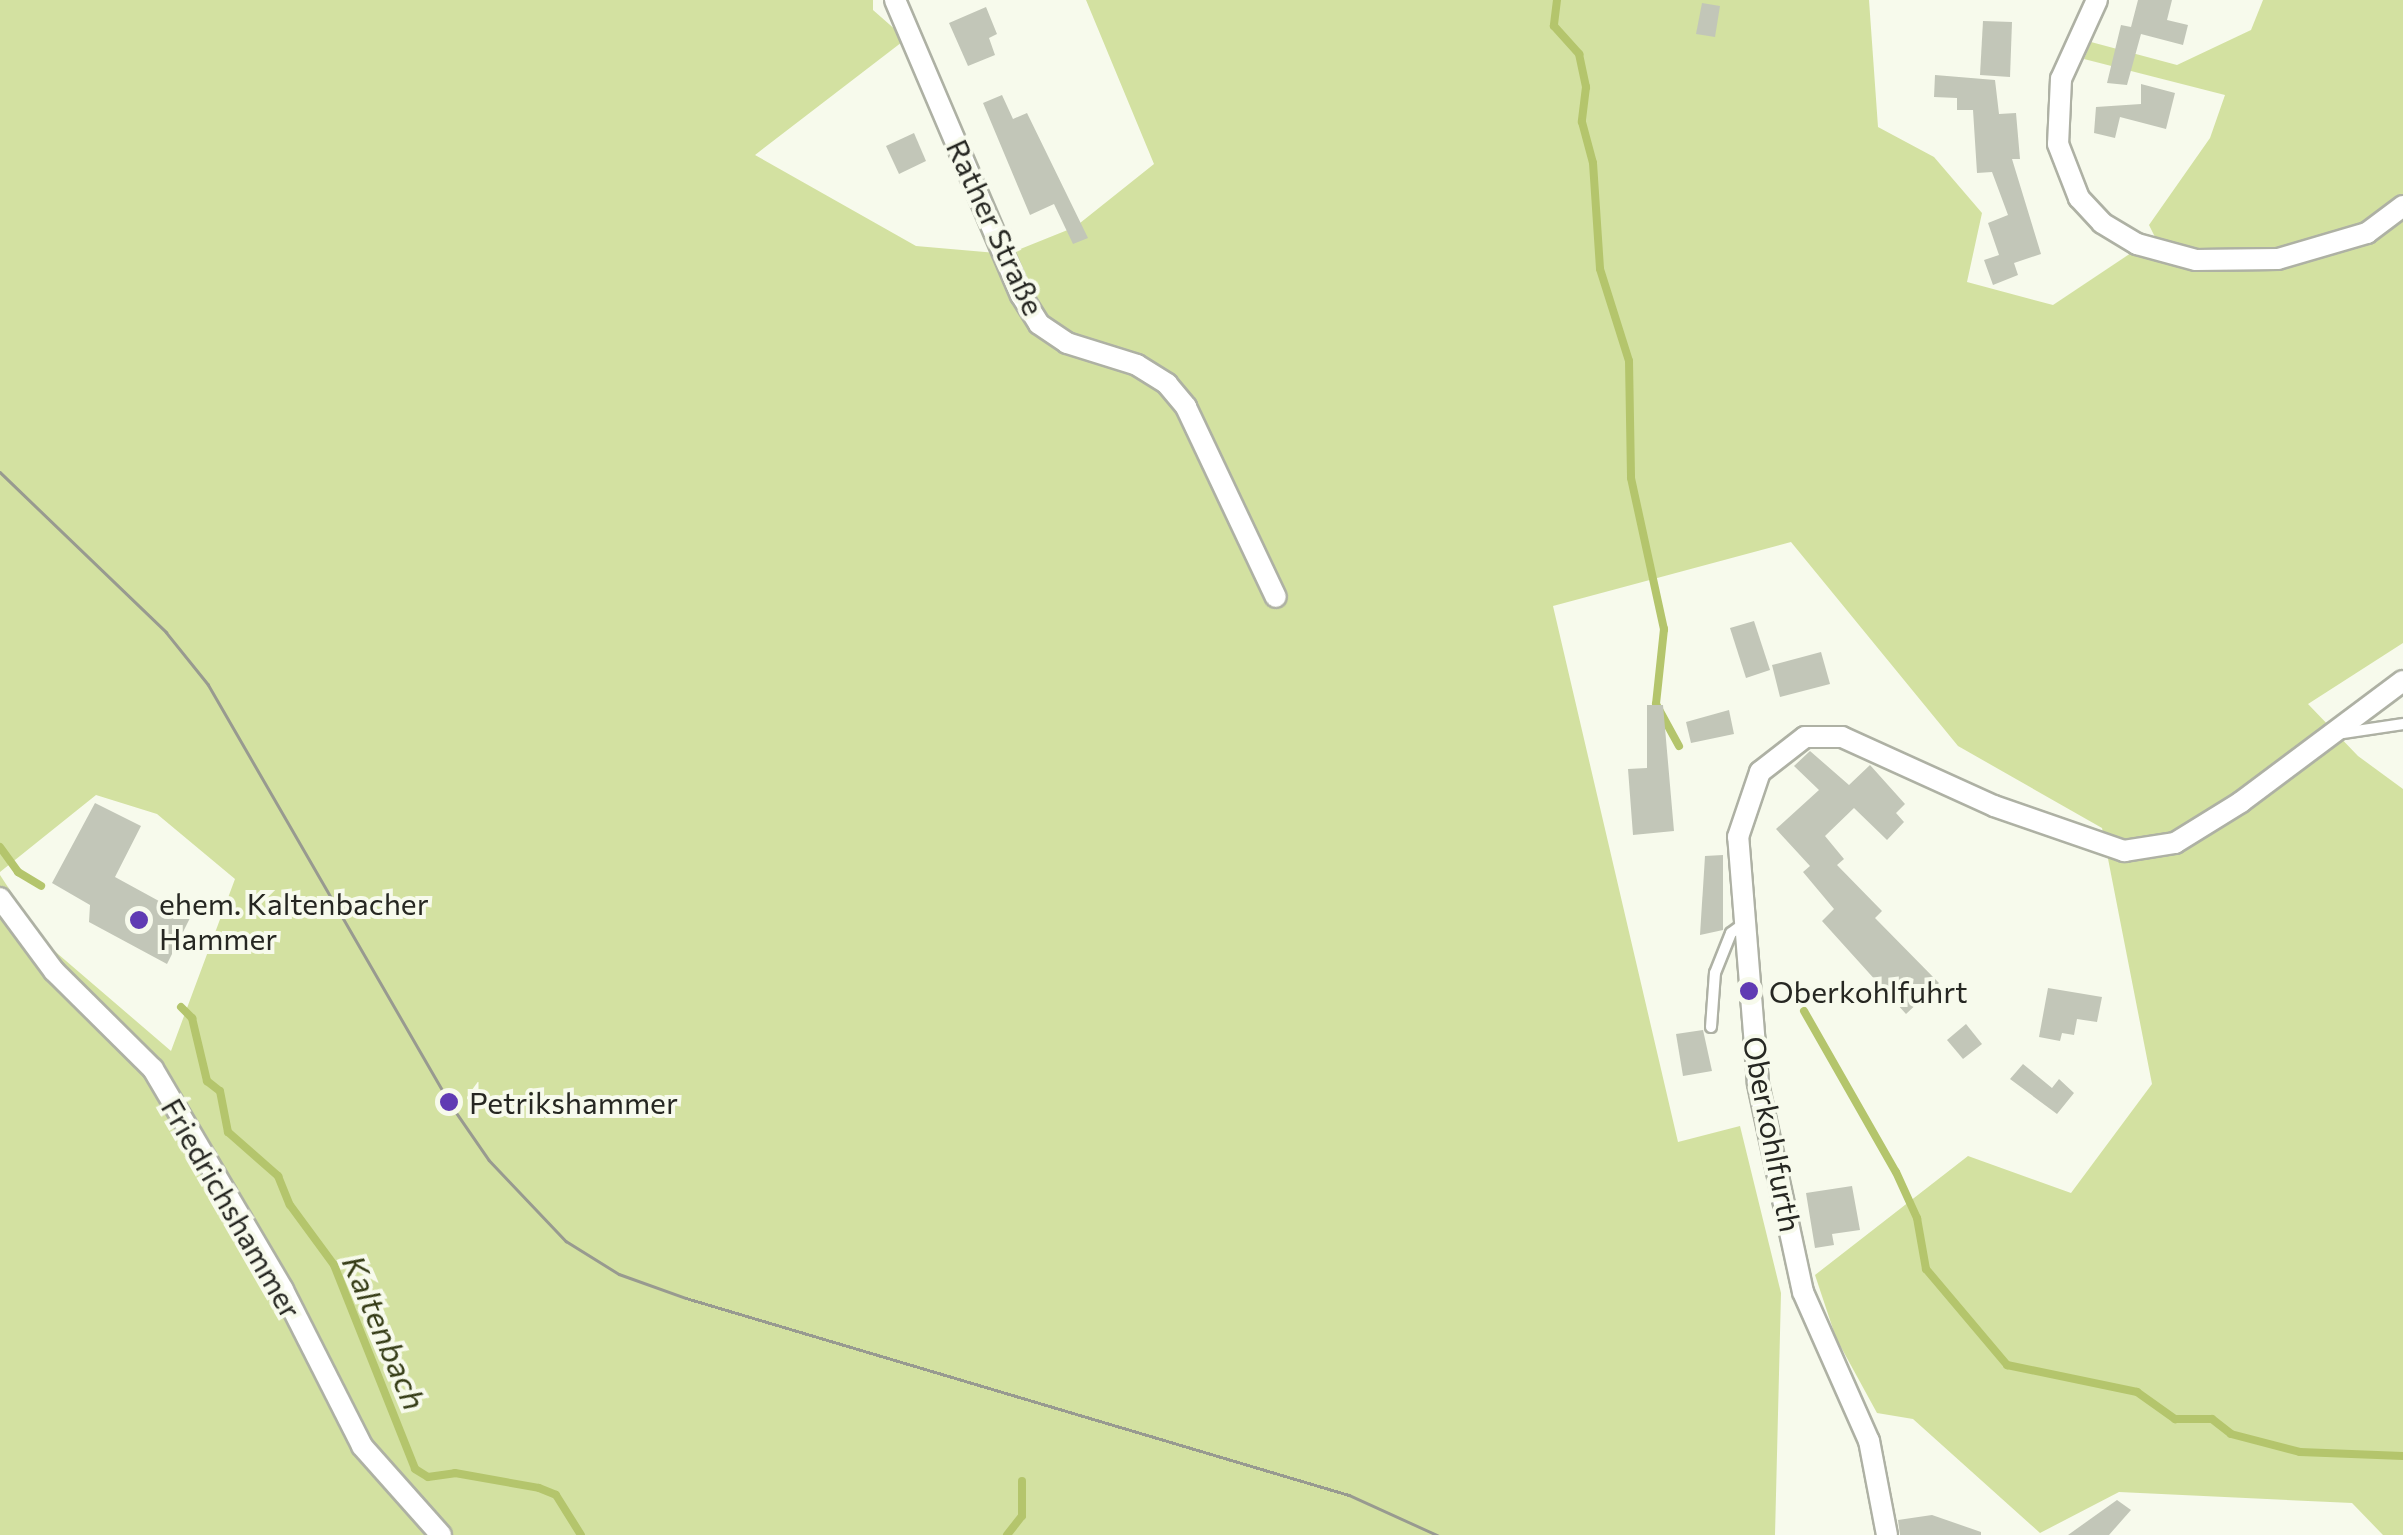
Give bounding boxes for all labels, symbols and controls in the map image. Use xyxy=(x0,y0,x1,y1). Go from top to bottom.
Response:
street label: Rather Straße xyxy=(940,133,1052,321)
place label: ehem. Kaltenbacher Hammer xyxy=(159,885,429,956)
marker: ehem. Kaltenbacher Hammer xyxy=(128,909,150,931)
place label: Oberkohlfuhrt xyxy=(1769,973,1967,1009)
marker: Oberkohlfuhrt xyxy=(1738,980,1760,1002)
street label: Oberkohlfurth xyxy=(1736,1033,1810,1235)
place label: Petrikshammer xyxy=(469,1084,678,1120)
marker: Petrikshammer xyxy=(438,1091,460,1113)
street label: Friedrichshammer xyxy=(154,1092,310,1324)
water label: Kaltenbach xyxy=(335,1249,435,1415)

